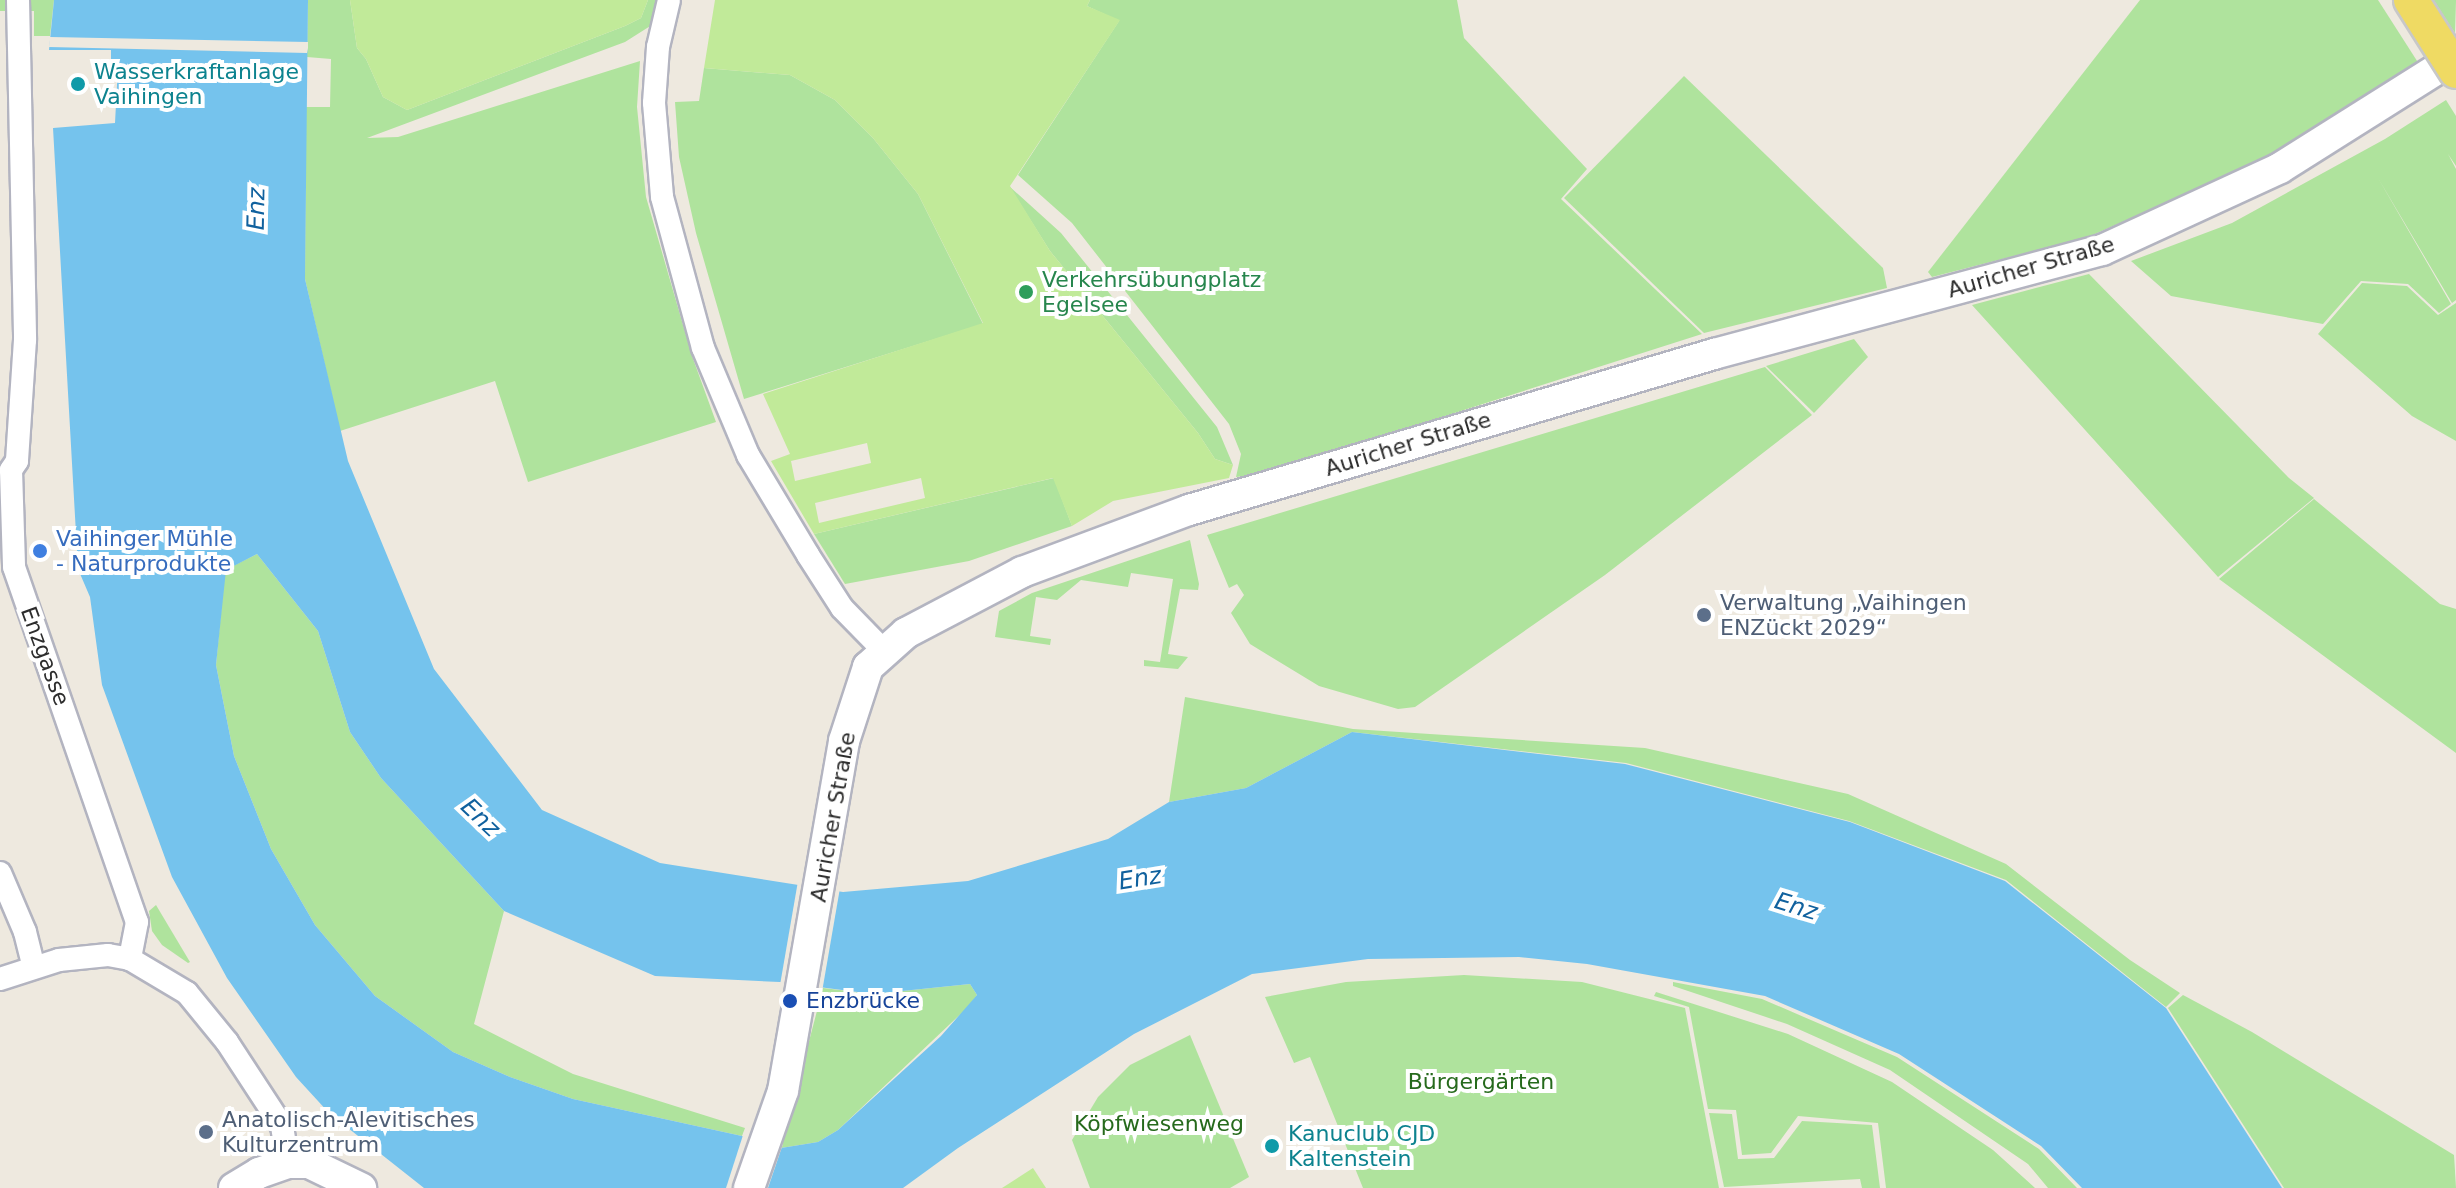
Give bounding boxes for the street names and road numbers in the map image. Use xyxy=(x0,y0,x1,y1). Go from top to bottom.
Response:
street label: Auricher Straße xyxy=(1945,231,2117,303)
street label: Auricher Straße xyxy=(1322,406,1494,482)
street label: Enzgasse xyxy=(15,603,75,709)
street label: Auricher Straße xyxy=(805,730,861,904)

